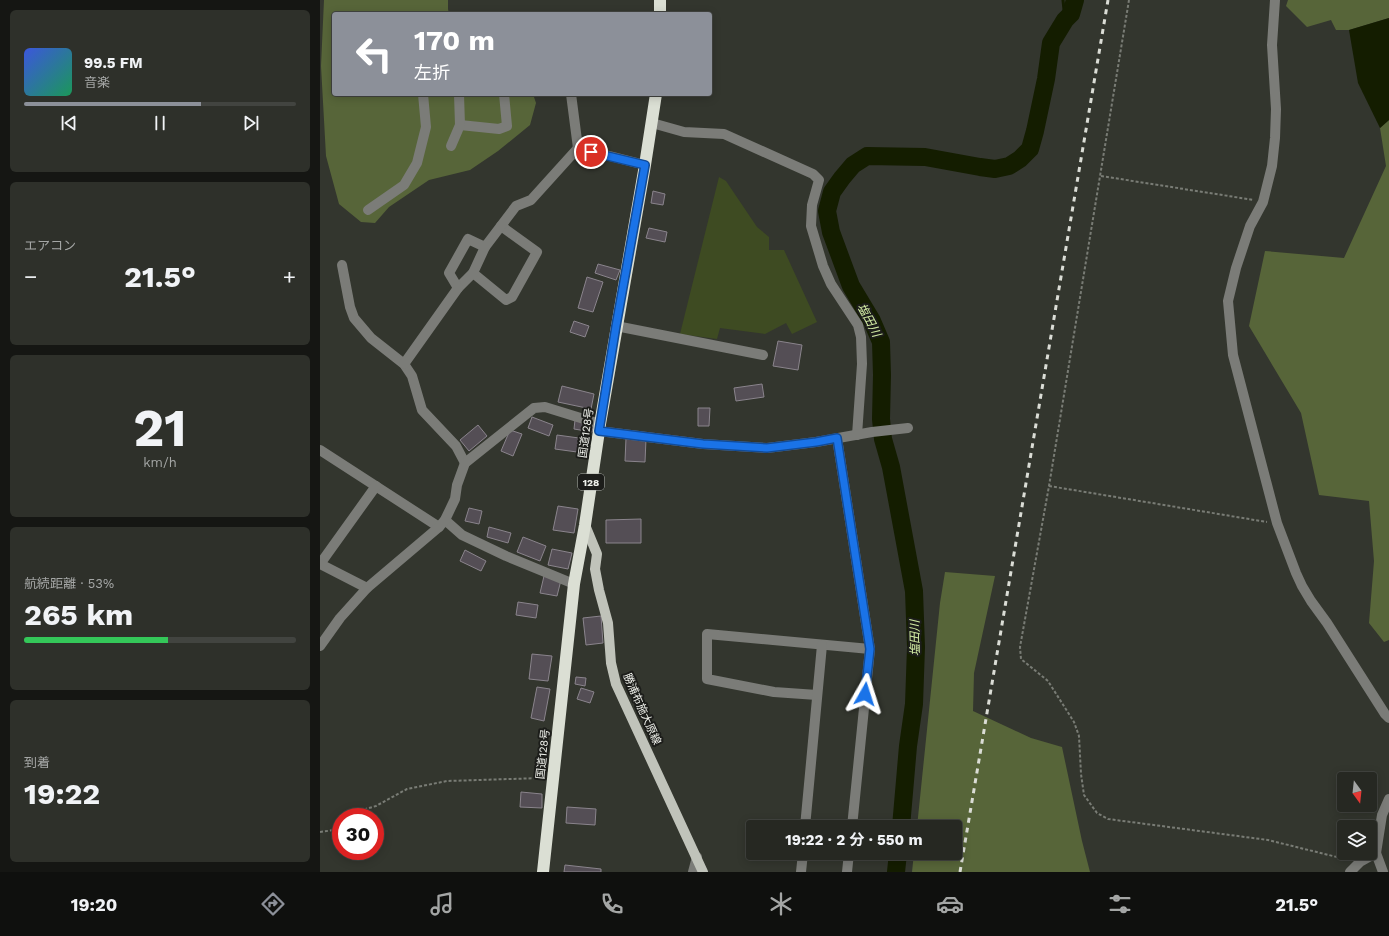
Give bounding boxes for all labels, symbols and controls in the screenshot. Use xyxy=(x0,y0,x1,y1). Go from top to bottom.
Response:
text: 170 m xyxy=(414,24,495,57)
icon: left xyxy=(348,28,400,80)
text: 99.5 FM xyxy=(84,54,143,72)
text: 左折 xyxy=(414,62,450,83)
text: 音楽 xyxy=(84,75,110,90)
icon: previous xyxy=(58,112,80,134)
icon: pause xyxy=(149,112,171,134)
icon: next xyxy=(240,112,262,134)
pin xyxy=(574,135,608,169)
icon: arrive xyxy=(580,141,602,163)
text: エアコン xyxy=(24,238,76,253)
text: 21.5° xyxy=(124,259,196,294)
text: − xyxy=(24,264,37,289)
text: + xyxy=(283,264,296,289)
water label: 塩田川 xyxy=(854,301,885,341)
text: 21 xyxy=(133,398,187,459)
street label: 国道128号 xyxy=(576,407,596,459)
text: km/h xyxy=(143,455,177,470)
road number: 128 xyxy=(578,474,604,490)
text: 航続距離 · 53% xyxy=(24,576,114,591)
text: 265 km xyxy=(24,597,133,632)
water label: 塩田川 xyxy=(908,618,922,656)
street label: 勝浦布施大原線 xyxy=(620,671,664,747)
position arrow xyxy=(844,673,886,715)
street label: 国道128号 xyxy=(534,728,552,780)
text: 到着 xyxy=(24,755,50,770)
north arrow xyxy=(1337,772,1377,812)
map controls xyxy=(1337,772,1377,860)
text: 19:22 xyxy=(24,776,100,811)
speed limit sign: 30 xyxy=(332,808,384,860)
button: layers xyxy=(1337,820,1377,860)
text: 19:22 · 2 分 · 550 m xyxy=(785,831,923,849)
icon: directions xyxy=(259,890,287,918)
icon: music xyxy=(428,890,456,918)
icon: phone xyxy=(598,890,626,918)
icon: climate xyxy=(767,890,795,918)
icon: car xyxy=(936,890,964,918)
icon: filters xyxy=(1106,890,1134,918)
text: 19:20 xyxy=(71,894,117,915)
text: 21.5° xyxy=(1275,894,1318,915)

